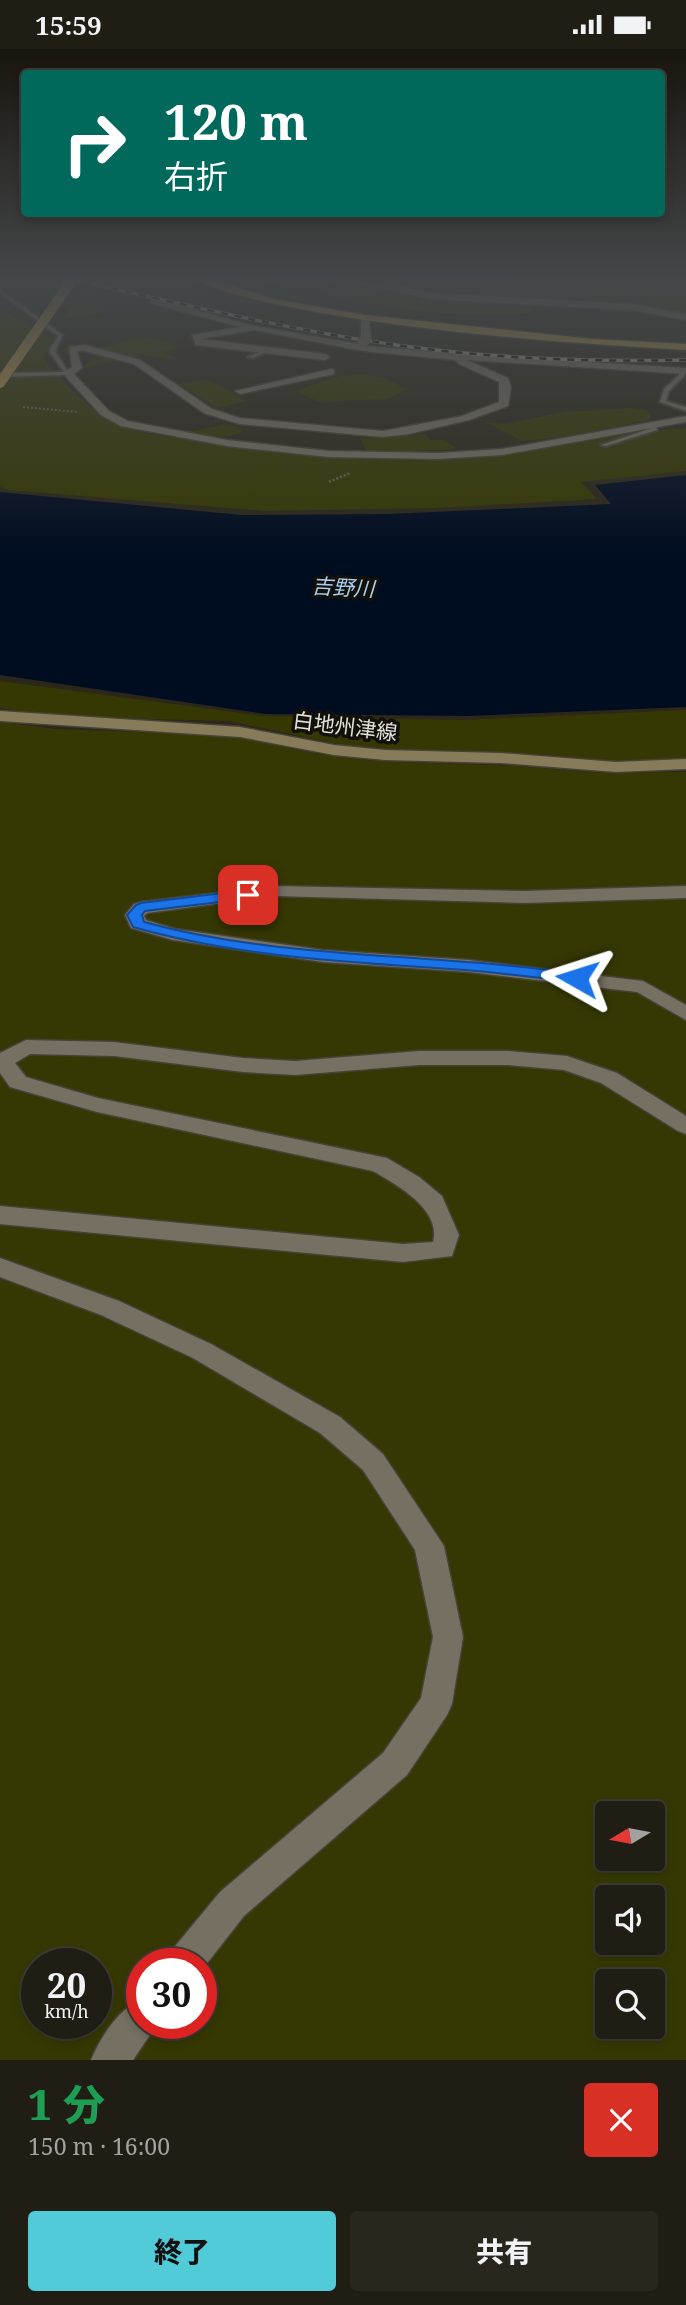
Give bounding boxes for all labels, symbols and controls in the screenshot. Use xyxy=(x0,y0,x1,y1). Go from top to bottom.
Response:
text: 15:59 xyxy=(35,7,102,43)
text: 120 m xyxy=(164,88,308,154)
icon: right xyxy=(49,98,140,189)
text: 右折 xyxy=(164,154,228,197)
water label: 吉野川 xyxy=(311,571,377,603)
street label: 白地州津線 xyxy=(291,706,399,746)
pin xyxy=(218,865,278,925)
icon: arrive xyxy=(229,876,267,914)
position arrow xyxy=(540,941,614,1015)
north arrow xyxy=(595,1801,665,1871)
map controls xyxy=(595,1801,665,2039)
button: sound xyxy=(595,1885,665,1955)
speed limit sign: 30 xyxy=(126,1948,217,2039)
text: 20 xyxy=(47,1961,86,2008)
button: search xyxy=(595,1969,665,2039)
text: km/h xyxy=(44,1999,89,2023)
text: 1 分 xyxy=(28,2075,105,2132)
button: close xyxy=(584,2083,658,2157)
text: 150 m · 16:00 xyxy=(28,2130,170,2162)
button: 終了 xyxy=(28,2211,336,2291)
button: 共有 xyxy=(350,2211,658,2291)

